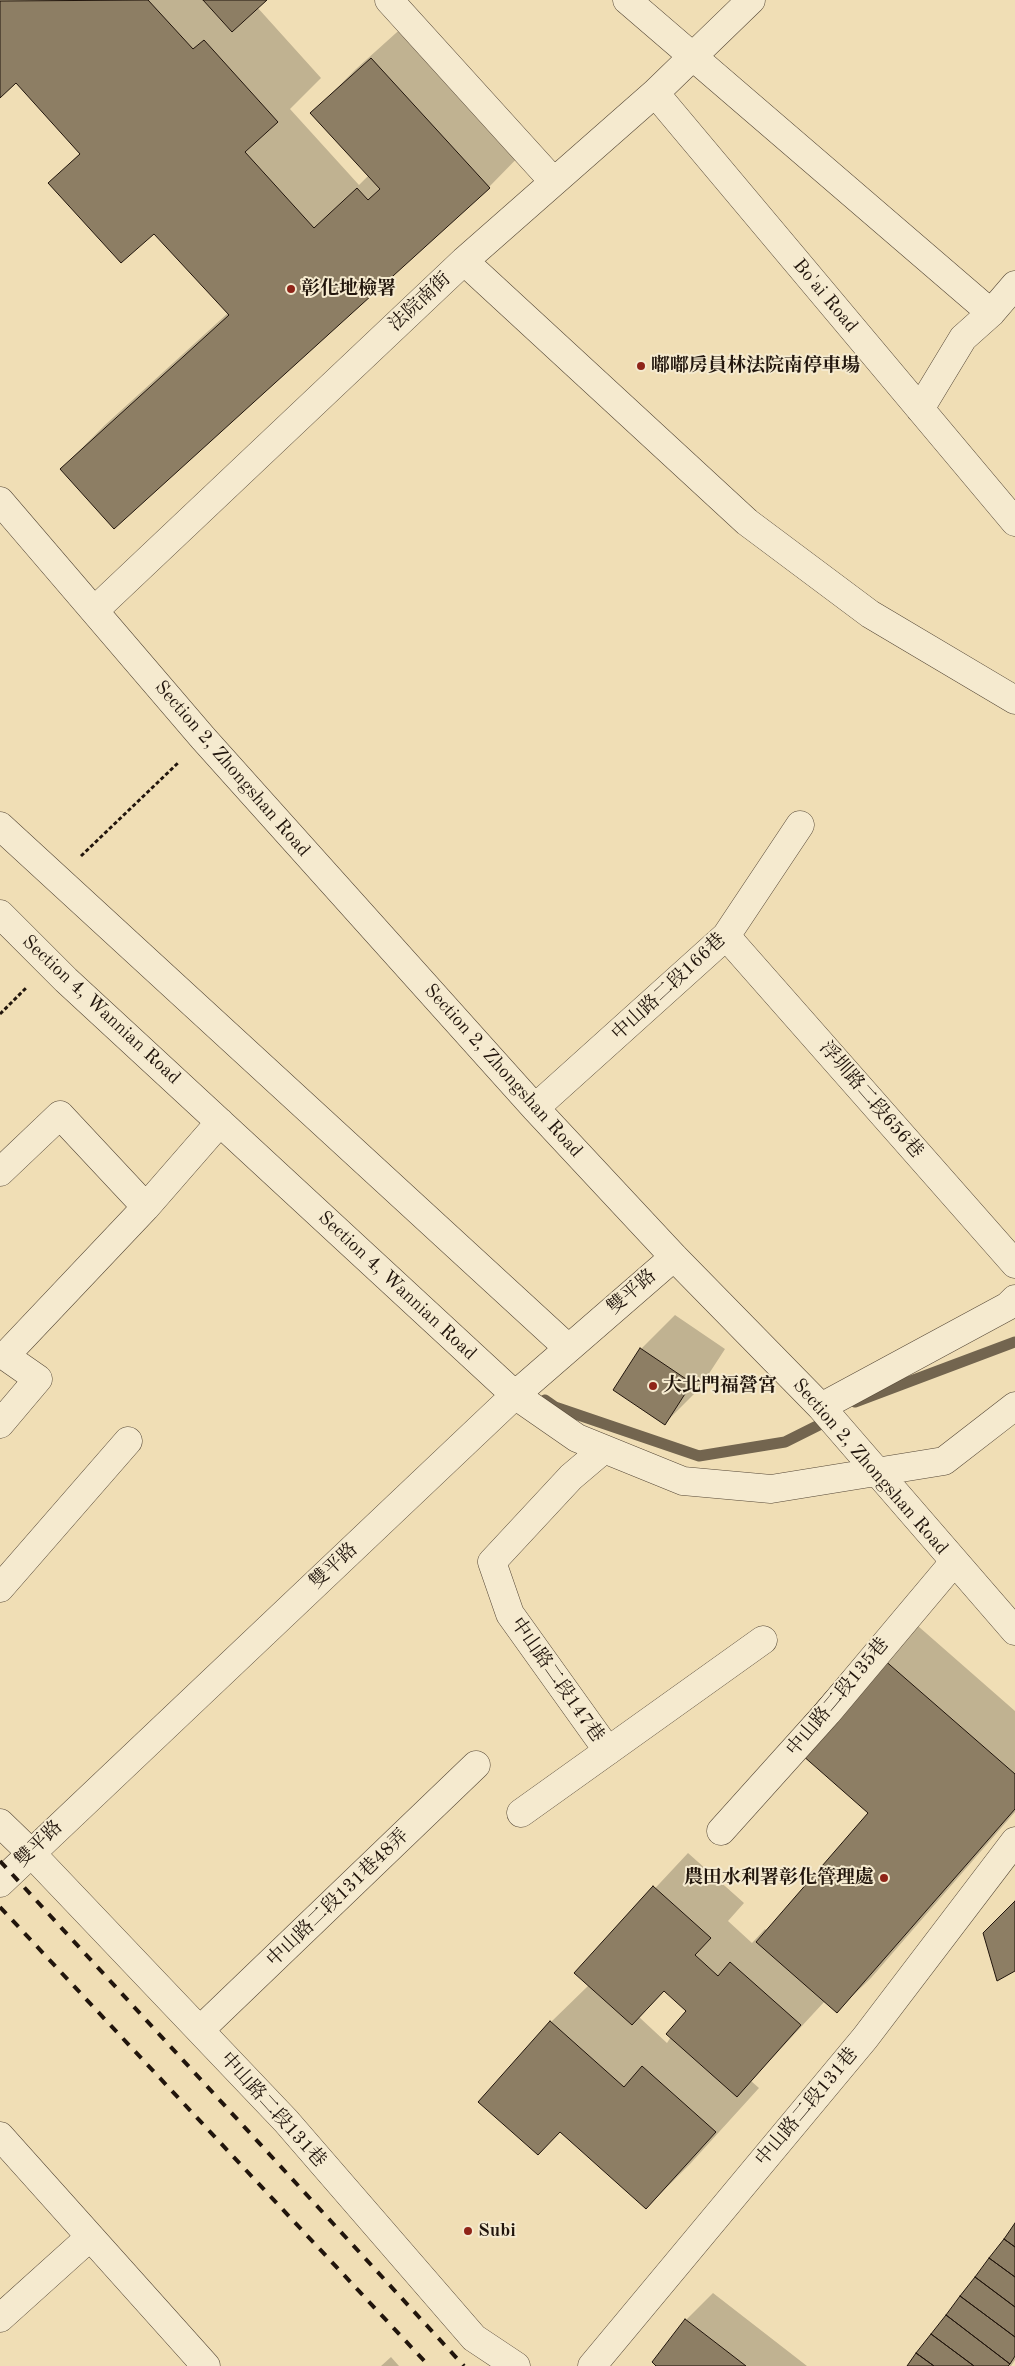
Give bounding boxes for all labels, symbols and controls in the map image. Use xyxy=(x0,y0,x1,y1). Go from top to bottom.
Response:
street label: Bo'ai Road xyxy=(788,254,862,338)
street label: 法院南街 xyxy=(384,268,456,336)
place label: 彰化地檢署 xyxy=(301,278,396,300)
marker: 彰化地檢署 xyxy=(285,283,297,295)
place label: 嘟嘟房員林法院南停車場 xyxy=(651,355,860,377)
marker: 嘟嘟房員林法院南停車場 xyxy=(635,360,647,372)
street label: Section 2, Zhongshan Road xyxy=(149,676,315,862)
street label: 中山路二段166巷 xyxy=(607,929,731,1045)
street label: Section 4, Wannian Road xyxy=(17,931,185,1089)
street label: Section 2, Zhongshan Road xyxy=(419,979,587,1163)
street label: 浮圳路二段656巷 xyxy=(814,1037,928,1163)
street label: Section 4, Wannian Road xyxy=(313,1207,481,1365)
street label: 雙平路 xyxy=(603,1265,661,1319)
street label: Section 2, Zhongshan Road xyxy=(787,1374,953,1560)
place label: 大北門福營宮 xyxy=(663,1375,777,1397)
marker: 大北門福營宮 xyxy=(647,1380,659,1392)
street label: 雙平路 xyxy=(305,1538,363,1594)
street label: 中山路二段147巷 xyxy=(505,1613,609,1747)
street label: 中山路二段135巷 xyxy=(782,1633,894,1761)
street label: 雙平路 xyxy=(11,1816,67,1872)
street label: 中山路二段131巷48弄 xyxy=(262,1824,414,1972)
place label: 農田水利署彰化管理處 xyxy=(684,1867,874,1889)
marker: 農田水利署彰化管理處 xyxy=(878,1872,890,1884)
street label: 中山路二段131巷 xyxy=(751,2043,863,2171)
street label: 中山路二段131巷 xyxy=(215,2048,331,2172)
place label: Subi xyxy=(478,2220,516,2242)
marker: Subi xyxy=(462,2225,474,2237)

